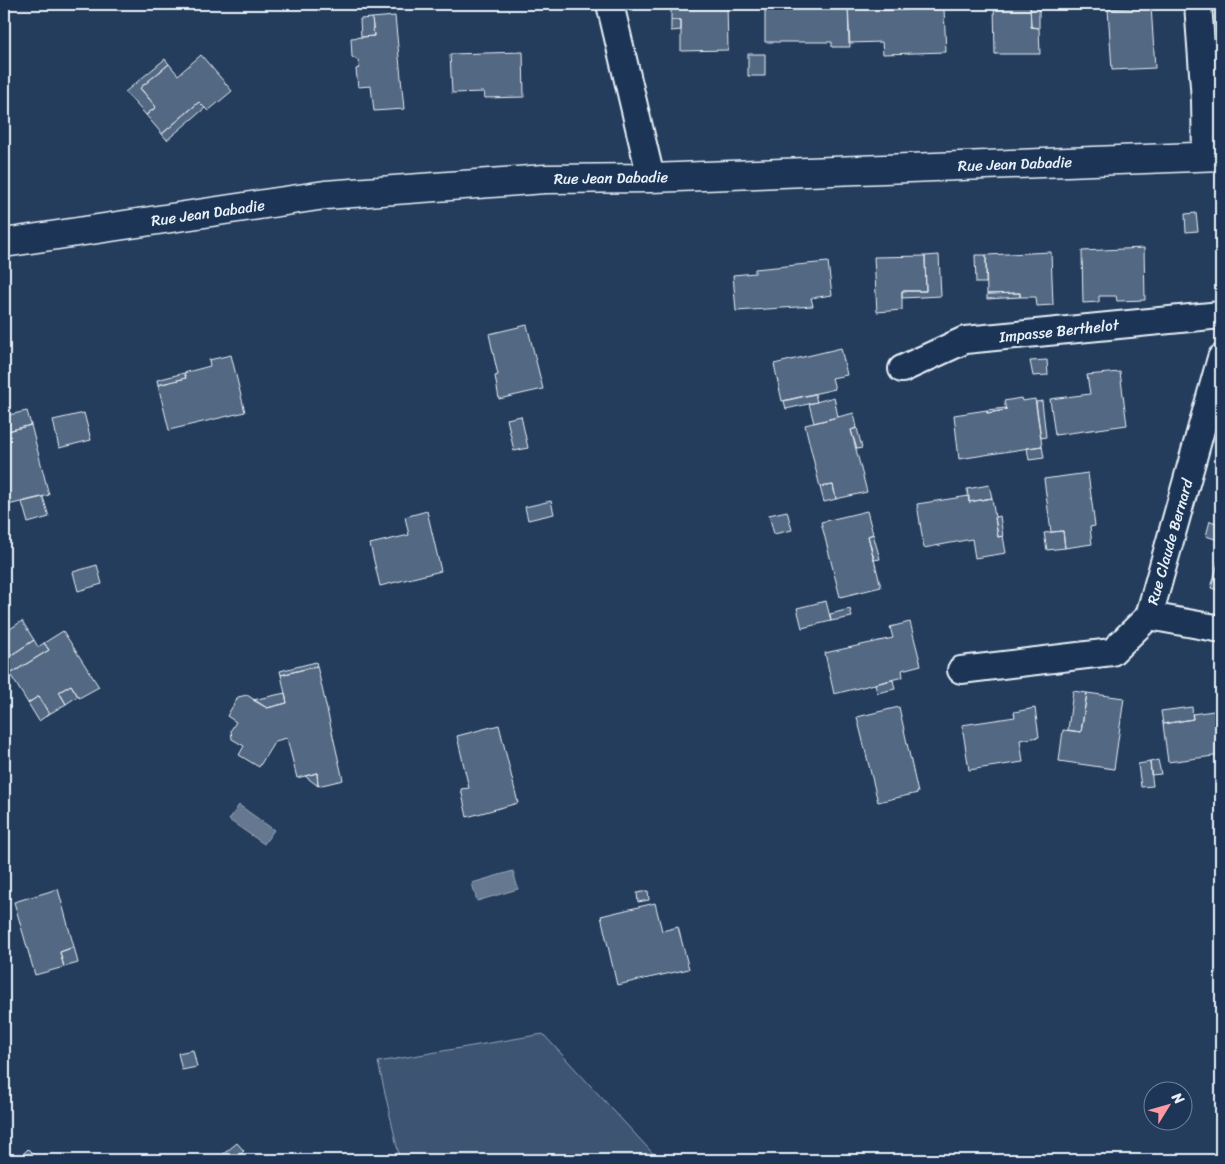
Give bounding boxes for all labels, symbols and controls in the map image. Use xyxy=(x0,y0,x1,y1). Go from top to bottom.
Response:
street label: Rue Jean Dabadie xyxy=(957,149,1073,179)
street label: Rue Jean Dabadie xyxy=(554,164,669,192)
street label: Rue Jean Dabadie xyxy=(150,192,267,234)
street label: Impasse Berthelot xyxy=(997,312,1121,350)
street label: Rue Claude Bernard xyxy=(1140,475,1201,608)
north arrow xyxy=(1142,1082,1192,1132)
text: N xyxy=(1164,1086,1191,1110)

